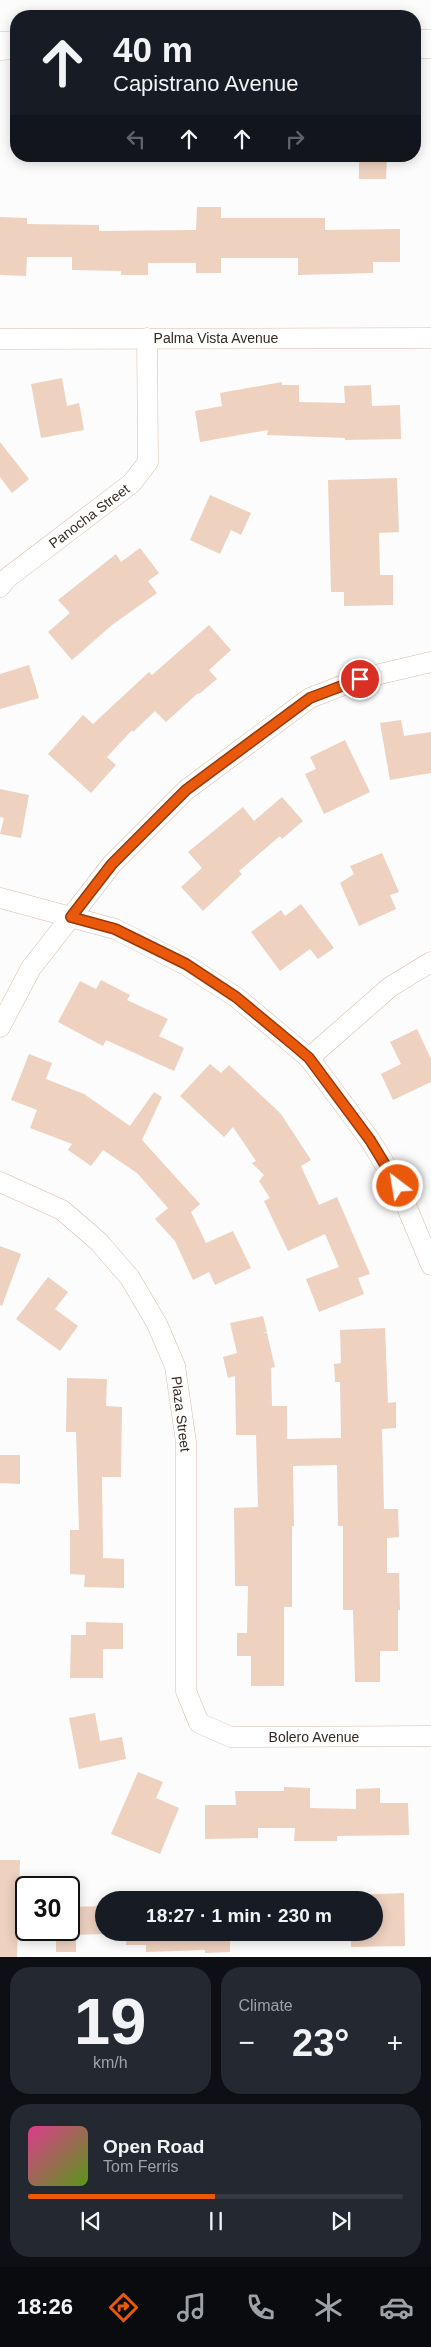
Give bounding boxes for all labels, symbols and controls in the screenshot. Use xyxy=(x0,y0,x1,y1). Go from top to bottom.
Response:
icon: ahead xyxy=(30,30,95,95)
text: 40 m xyxy=(113,30,193,69)
text: Capistrano Avenue xyxy=(113,71,299,96)
icon: left xyxy=(122,125,150,153)
icon: ahead xyxy=(175,125,203,153)
icon: ahead xyxy=(228,125,256,153)
icon: right xyxy=(281,125,309,153)
street label: Palma Vista Avenue xyxy=(154,330,279,346)
street label: Panocha Street xyxy=(46,481,132,551)
pin xyxy=(339,658,381,700)
icon: arrive xyxy=(346,665,374,693)
position arrow xyxy=(371,1159,423,1211)
street label: Plaza Street xyxy=(168,1375,194,1453)
street label: Bolero Avenue xyxy=(269,1729,360,1745)
speed limit sign: 30 xyxy=(15,1876,80,1941)
text: 18:27 · 1 min · 230 m xyxy=(146,1905,332,1926)
text: 19 xyxy=(74,1985,146,2058)
text: Climate xyxy=(239,1997,293,2014)
text: 23° xyxy=(292,2022,349,2064)
text: − xyxy=(239,2027,255,2058)
text: + xyxy=(387,2027,403,2058)
text: km/h xyxy=(93,2054,128,2071)
text: Open Road xyxy=(103,2136,204,2157)
text: Tom Ferris xyxy=(103,2158,179,2175)
icon: previous xyxy=(77,2207,105,2235)
icon: pause xyxy=(202,2207,230,2235)
icon: next xyxy=(327,2207,355,2235)
icon: directions xyxy=(106,2290,141,2325)
icon: music xyxy=(174,2290,209,2325)
icon: phone xyxy=(243,2290,278,2325)
icon: climate xyxy=(311,2290,346,2325)
icon: car xyxy=(379,2290,414,2325)
text: 18:26 xyxy=(17,2294,73,2319)

